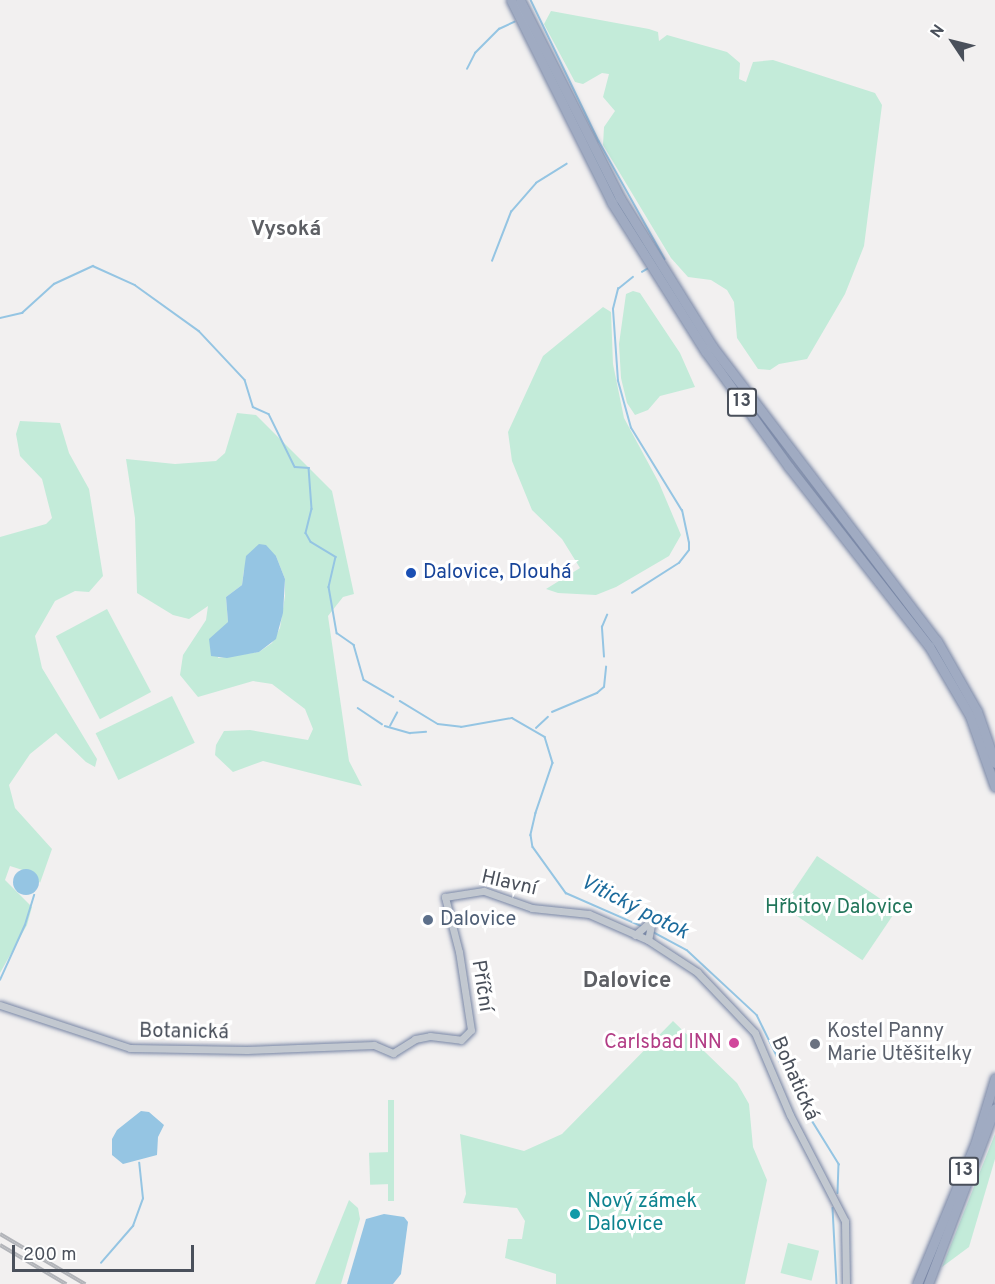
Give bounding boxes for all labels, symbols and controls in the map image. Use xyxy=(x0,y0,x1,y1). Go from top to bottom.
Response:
north arrow xyxy=(923,12,983,72)
text: N xyxy=(927,21,950,42)
district label: Vysoká xyxy=(251,217,321,243)
road number: 13 xyxy=(727,387,757,417)
place label: Dalovice, Dlouhá xyxy=(423,561,572,585)
marker: Dalovice, Dlouhá xyxy=(404,566,418,580)
street label: Hlavní xyxy=(479,866,539,902)
water label: Vitický potok xyxy=(576,870,692,946)
park label: Hřbitov Dalovice xyxy=(765,896,913,920)
place label: Dalovice xyxy=(440,908,516,932)
marker: Dalovice xyxy=(421,913,435,927)
street label: Příční xyxy=(465,958,497,1014)
district label: Dalovice xyxy=(583,969,671,995)
street label: Botanická xyxy=(139,1020,229,1046)
place label: Kostel Panny Marie Utěšitelky xyxy=(827,1020,972,1067)
place label: Carlsbad INN xyxy=(604,1031,722,1055)
street label: Bohatická xyxy=(765,1033,823,1125)
marker: Carlsbad INN xyxy=(727,1036,741,1050)
marker: Kostel Panny Marie Utěšitelky xyxy=(808,1037,822,1051)
road number: 13 xyxy=(949,1156,979,1186)
place label: Nový zámek Dalovice xyxy=(587,1190,697,1237)
marker: Nový zámek Dalovice xyxy=(568,1207,582,1221)
scale bar xyxy=(15,1233,196,1271)
text: 200 m xyxy=(23,1244,76,1267)

